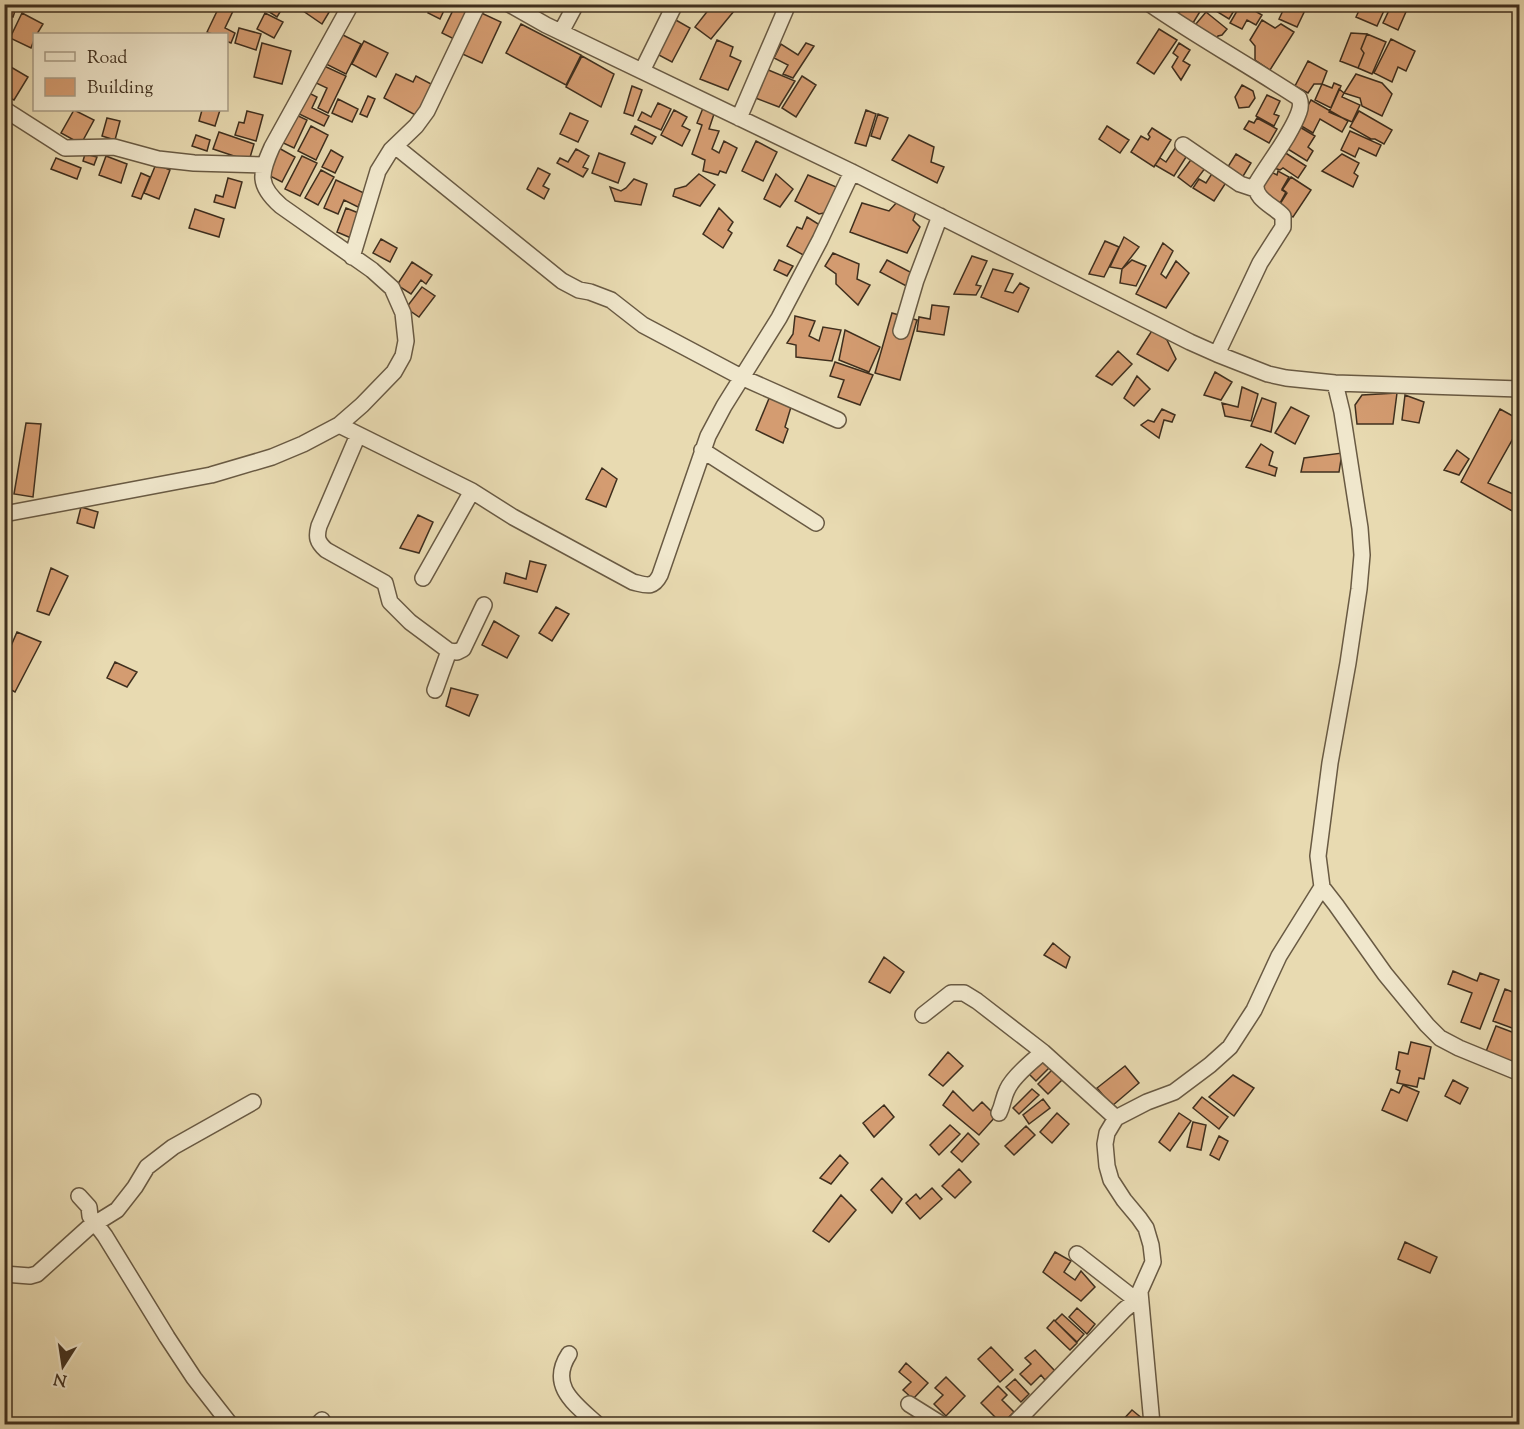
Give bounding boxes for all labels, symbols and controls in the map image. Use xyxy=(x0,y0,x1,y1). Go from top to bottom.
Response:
legend xyxy=(33,33,228,111)
text: Road xyxy=(87,46,127,72)
text: Building xyxy=(87,76,153,102)
north arrow xyxy=(33,1336,93,1396)
text: N xyxy=(52,1366,69,1391)

